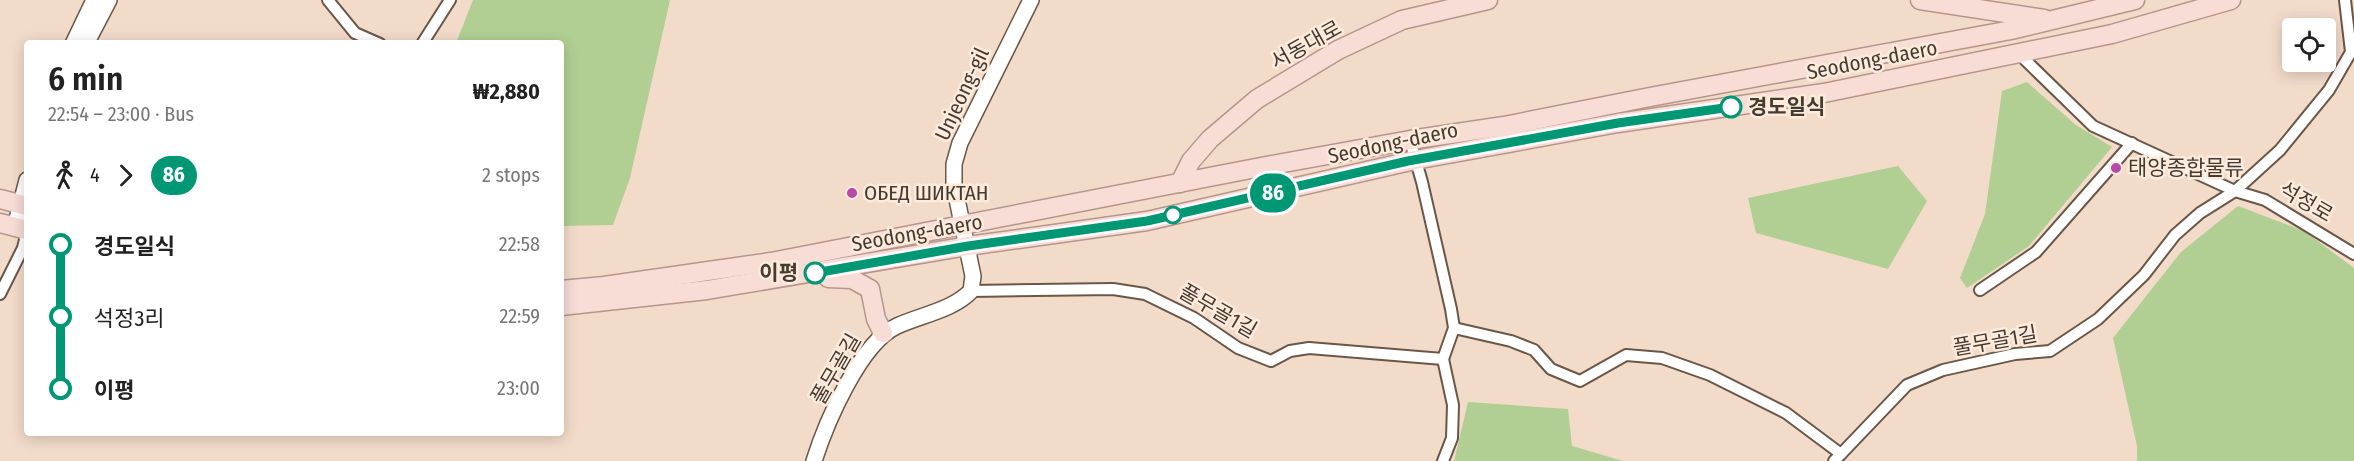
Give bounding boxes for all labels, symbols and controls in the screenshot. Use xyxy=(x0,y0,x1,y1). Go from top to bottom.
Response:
street label: 서동대로 xyxy=(1266,15,1346,75)
map controls xyxy=(2282,18,2336,72)
button: locate xyxy=(2282,18,2336,72)
street label: Seodong-daero xyxy=(1805,35,1939,85)
street label: Unjeong-gil xyxy=(929,43,995,144)
text: 6 min xyxy=(48,59,123,99)
text: ₩2,880 xyxy=(473,78,540,105)
place label: 경도일식 xyxy=(1748,94,1825,120)
marker: 경도일식 xyxy=(1720,96,1742,118)
text: 22:54 – 23:00 · Bus xyxy=(48,102,194,126)
street label: Seodong-daero xyxy=(1326,117,1460,169)
place label: 태양종합물류 xyxy=(2128,155,2244,181)
icon: walk xyxy=(48,159,81,192)
icon: forward xyxy=(109,159,142,192)
marker: 태양종합물류 xyxy=(2109,161,2123,175)
text: 86 xyxy=(163,162,185,188)
text: 4 xyxy=(90,163,100,187)
text: 2 stops xyxy=(482,163,540,187)
line badge: 86 xyxy=(1246,174,1300,212)
street label: 석정로 xyxy=(2274,176,2338,228)
place label: ОБЕД ШИКТАН xyxy=(864,180,988,206)
text: 86 xyxy=(1262,180,1284,206)
marker: ОБЕД ШИКТАН xyxy=(845,186,859,200)
unlabelled marker xyxy=(1164,206,1182,224)
street label: Seodong-daero xyxy=(850,209,984,257)
text: 22:58 xyxy=(499,232,540,256)
text: 경도일식 xyxy=(94,233,175,260)
place label: 이평 xyxy=(759,260,798,286)
marker: 이평 xyxy=(804,262,826,284)
street label: 풀무골1길 xyxy=(1174,278,1262,344)
text: 22:59 xyxy=(499,304,540,328)
text: 석정3리 xyxy=(94,305,165,332)
street label: 풀무골1길 xyxy=(1951,321,2039,361)
street label: 풀무골길 xyxy=(805,329,867,409)
text: 23:00 xyxy=(497,376,540,400)
text: 이평 xyxy=(94,377,134,404)

